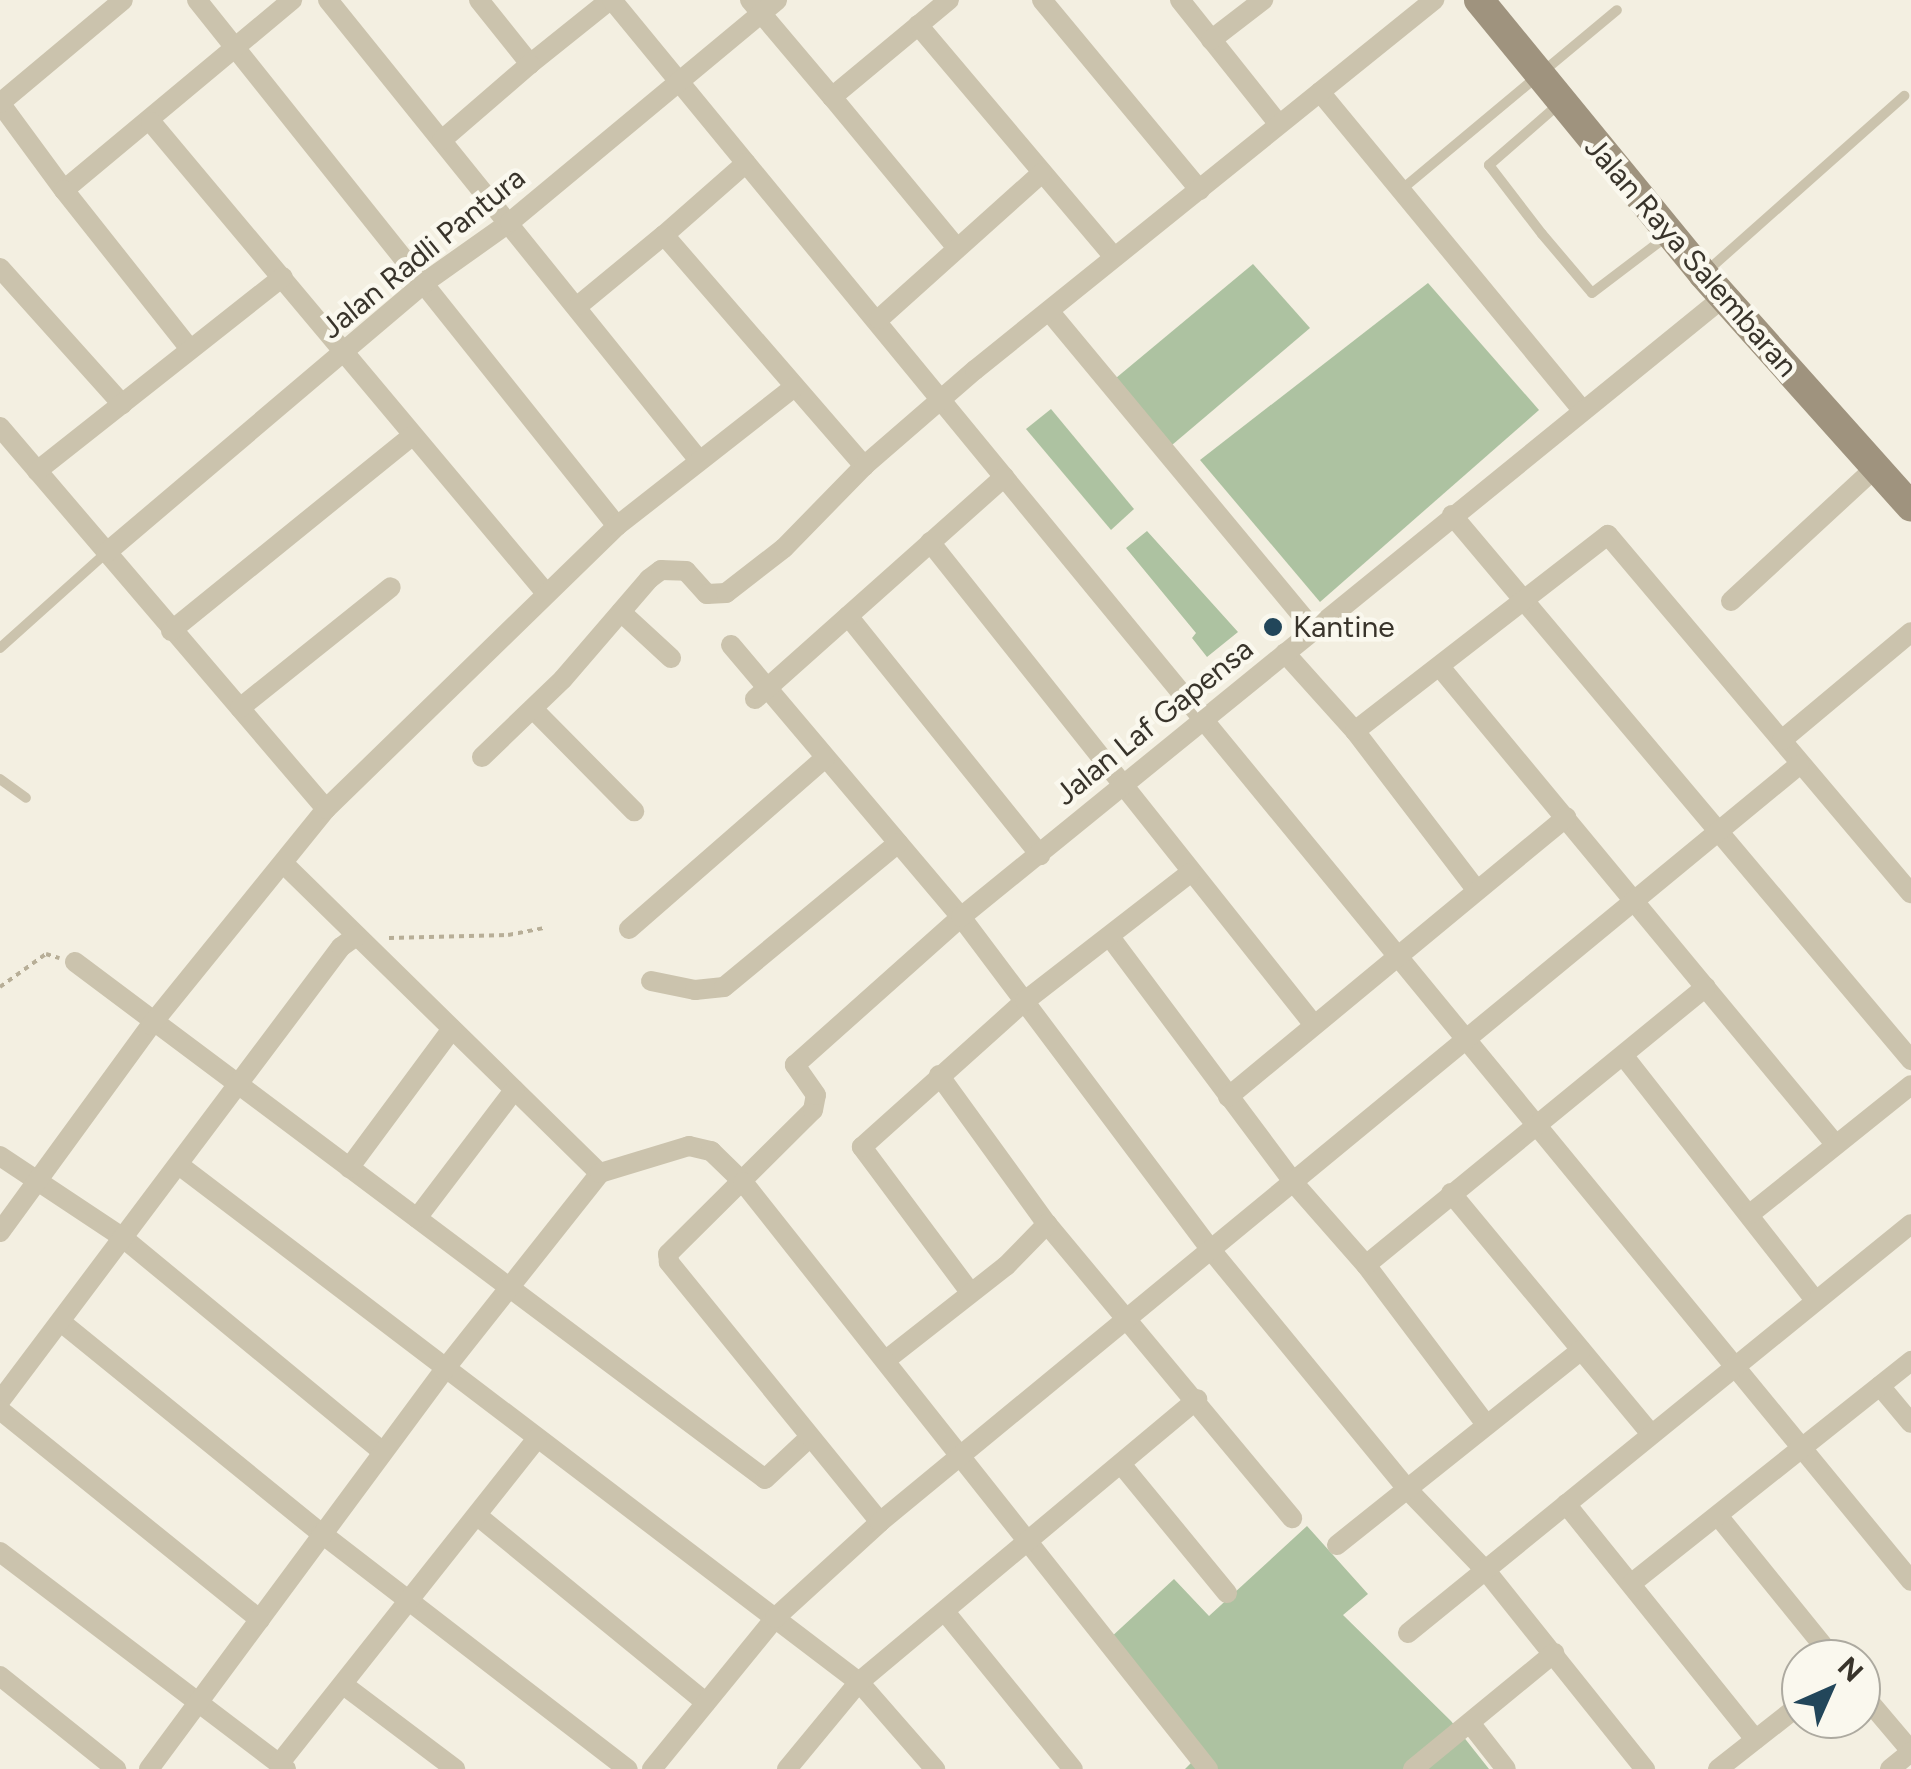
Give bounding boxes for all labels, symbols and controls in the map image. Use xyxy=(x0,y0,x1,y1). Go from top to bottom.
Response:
street label: Jalan Raya Salembaran xyxy=(1577,130,1805,384)
street label: Jalan Radli Pantura xyxy=(314,160,532,346)
place label: Kantine xyxy=(1293,609,1395,645)
marker: Kantine xyxy=(1262,616,1284,638)
street label: Jalan Laf Gapensa xyxy=(1048,631,1260,813)
north arrow xyxy=(1781,1639,1881,1739)
text: N xyxy=(1831,1650,1870,1689)

